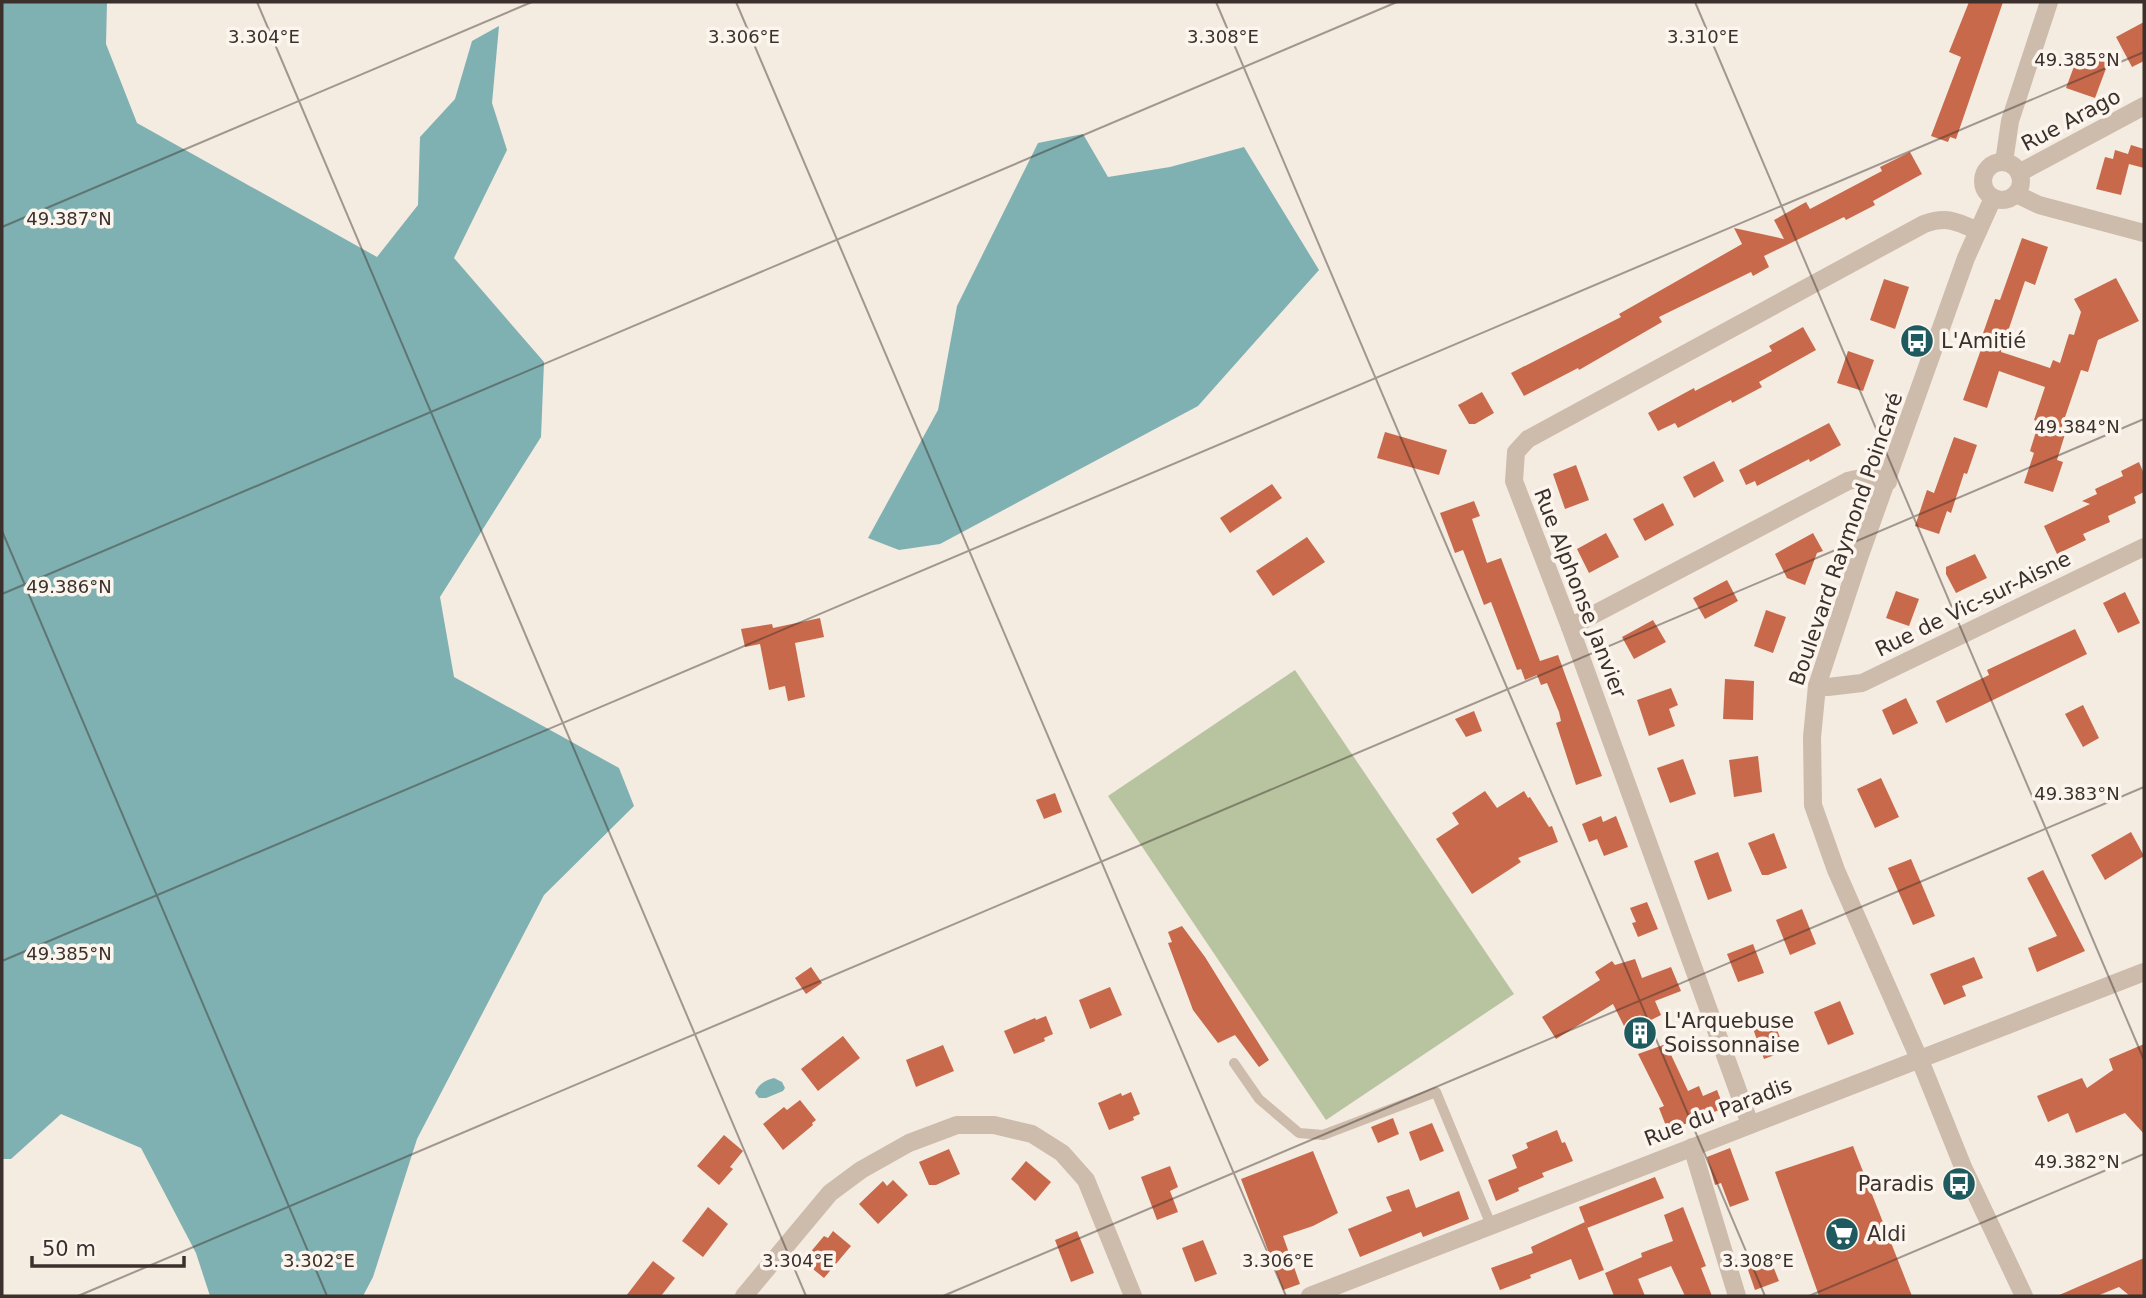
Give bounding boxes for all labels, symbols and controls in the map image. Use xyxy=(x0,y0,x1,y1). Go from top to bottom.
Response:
text: 3.304°E xyxy=(228,26,300,47)
text: 3.306°E xyxy=(708,26,780,47)
text: 3.308°E xyxy=(1187,26,1259,47)
text: 3.310°E xyxy=(1667,26,1739,47)
text: 49.385°N xyxy=(2034,49,2120,70)
street label: Rue Arago xyxy=(2017,84,2125,156)
text: 49.387°N xyxy=(26,208,112,229)
bus stop icon: L'Amitié xyxy=(1898,322,1936,360)
place label: L'Amitié xyxy=(1941,329,2026,353)
street label: Boulevard Raymond Poincaré xyxy=(1784,389,1908,689)
text: 49.384°N xyxy=(2034,416,2120,437)
street label: Rue Alphonse Janvier xyxy=(1529,485,1631,701)
street label: Rue de Vic-sur-Aisne xyxy=(1871,546,2075,662)
text: 49.386°N xyxy=(26,576,112,597)
text: 49.383°N xyxy=(2034,783,2120,804)
text: 49.385°N xyxy=(26,943,112,964)
place label: L'Arquebuse Soissonnaise xyxy=(1664,1009,1800,1057)
building icon: L'Arquebuse Soissonnaise xyxy=(1621,1014,1659,1052)
street label: Rue du Paradis xyxy=(1641,1073,1795,1151)
text: 49.382°N xyxy=(2034,1151,2120,1172)
bus stop icon: Paradis xyxy=(1940,1165,1978,1203)
place label: Paradis xyxy=(1858,1172,1934,1196)
supermarket icon: Aldi xyxy=(1823,1215,1861,1253)
place label: Aldi xyxy=(1867,1222,1906,1246)
scale bar xyxy=(32,1224,184,1268)
text: 50 m xyxy=(42,1237,96,1261)
text: 3.302°E xyxy=(283,1250,355,1271)
text: 3.304°E xyxy=(762,1250,834,1271)
text: 3.306°E xyxy=(1242,1250,1314,1271)
text: 3.308°E xyxy=(1722,1250,1794,1271)

